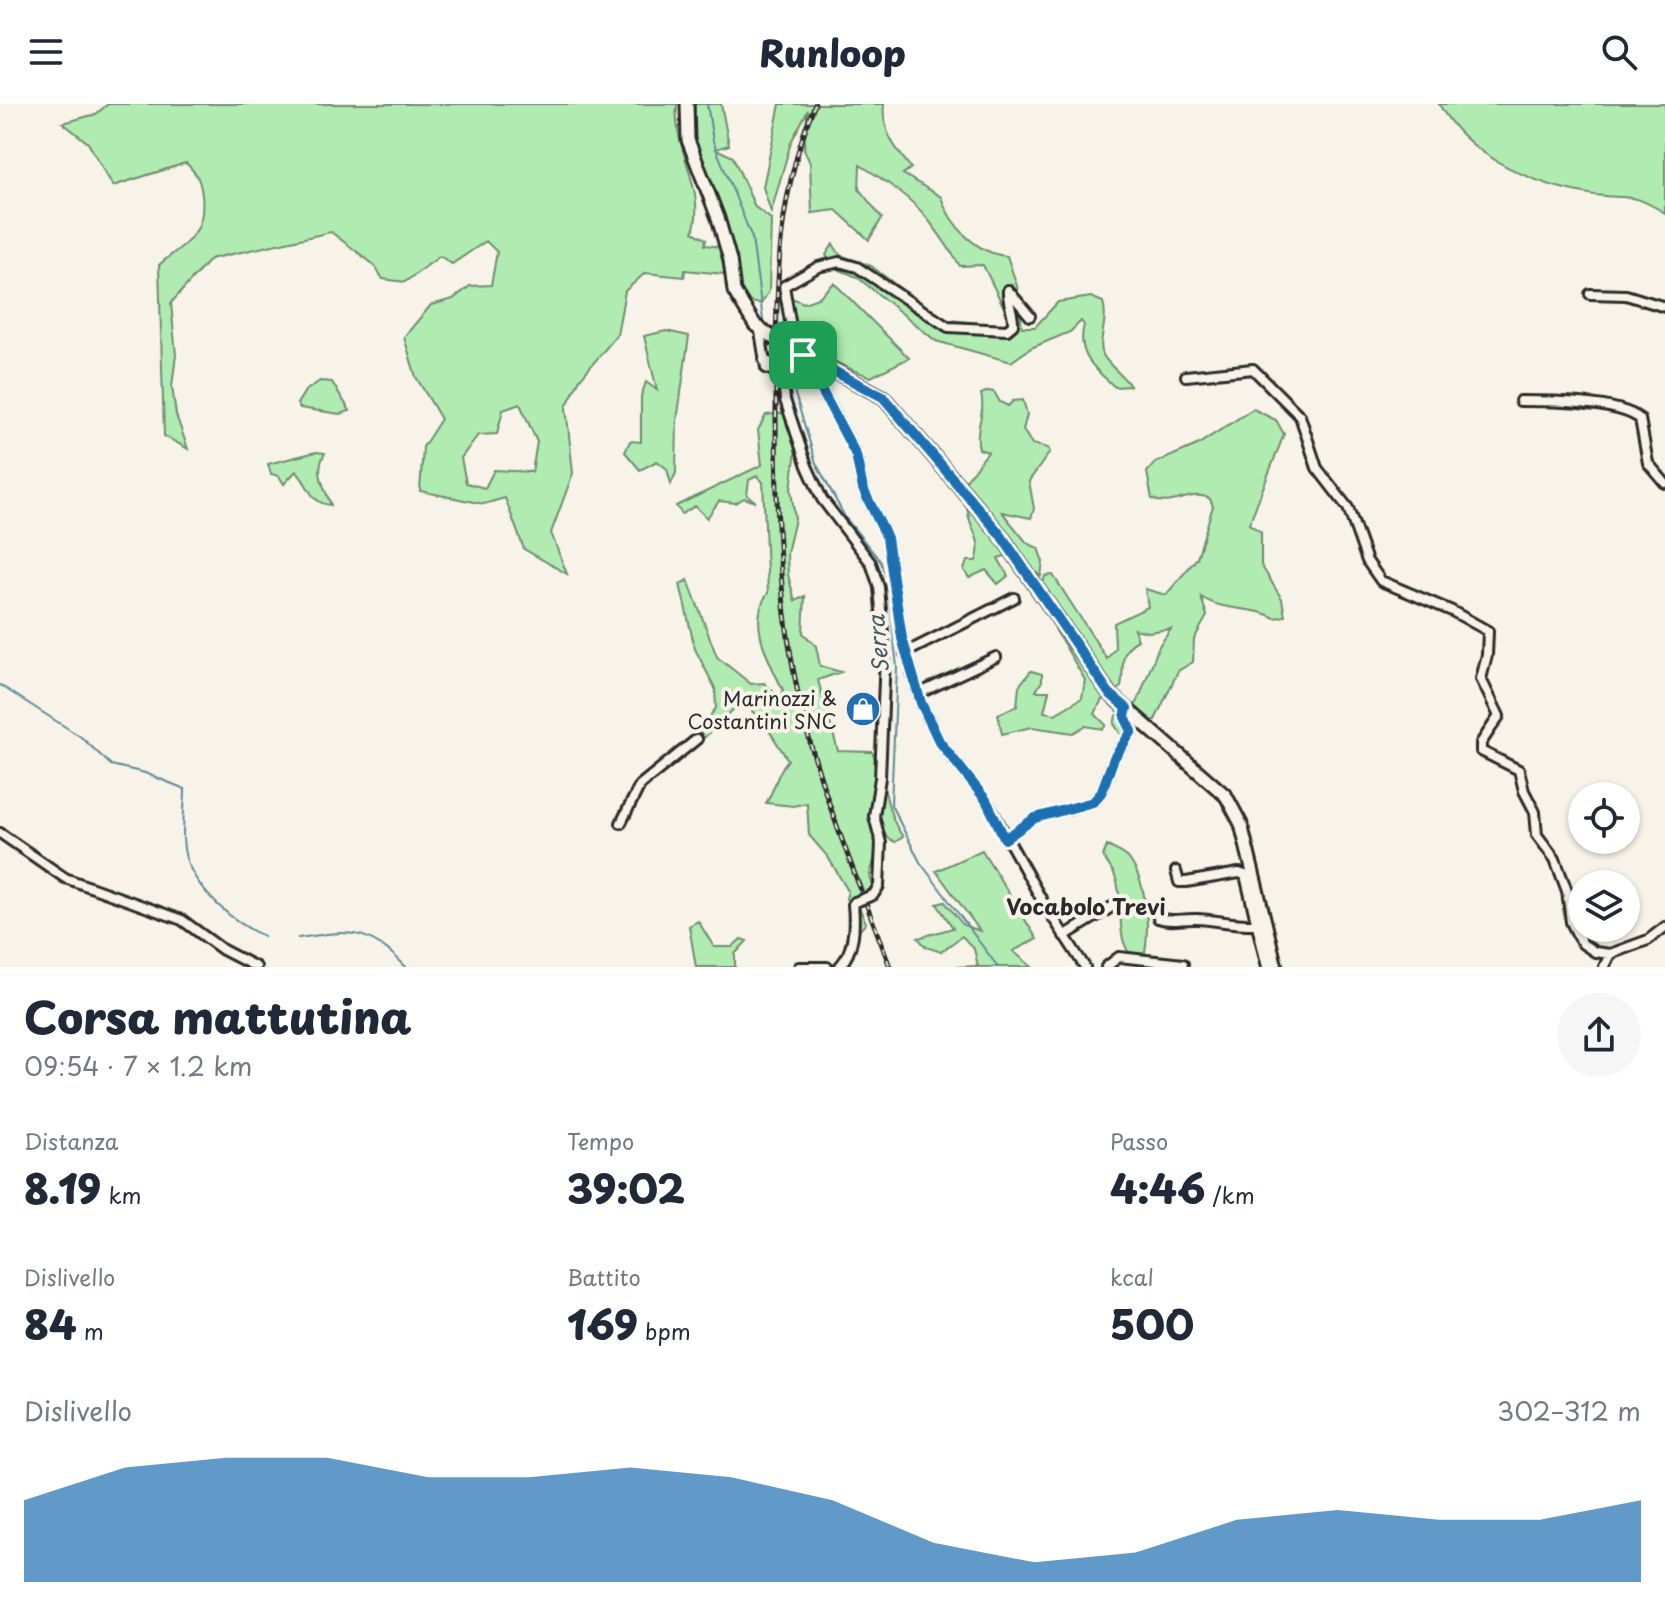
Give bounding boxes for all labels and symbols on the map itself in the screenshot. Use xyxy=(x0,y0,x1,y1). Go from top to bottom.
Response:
pin xyxy=(769,321,837,389)
water label: Serra xyxy=(858,613,896,674)
place label: Marinozzi & Costantini SNC xyxy=(688,683,837,736)
shop icon: Marinozzi & Costantini SNC xyxy=(844,690,882,728)
district label: Vocabolo Trevi xyxy=(1006,889,1166,922)

